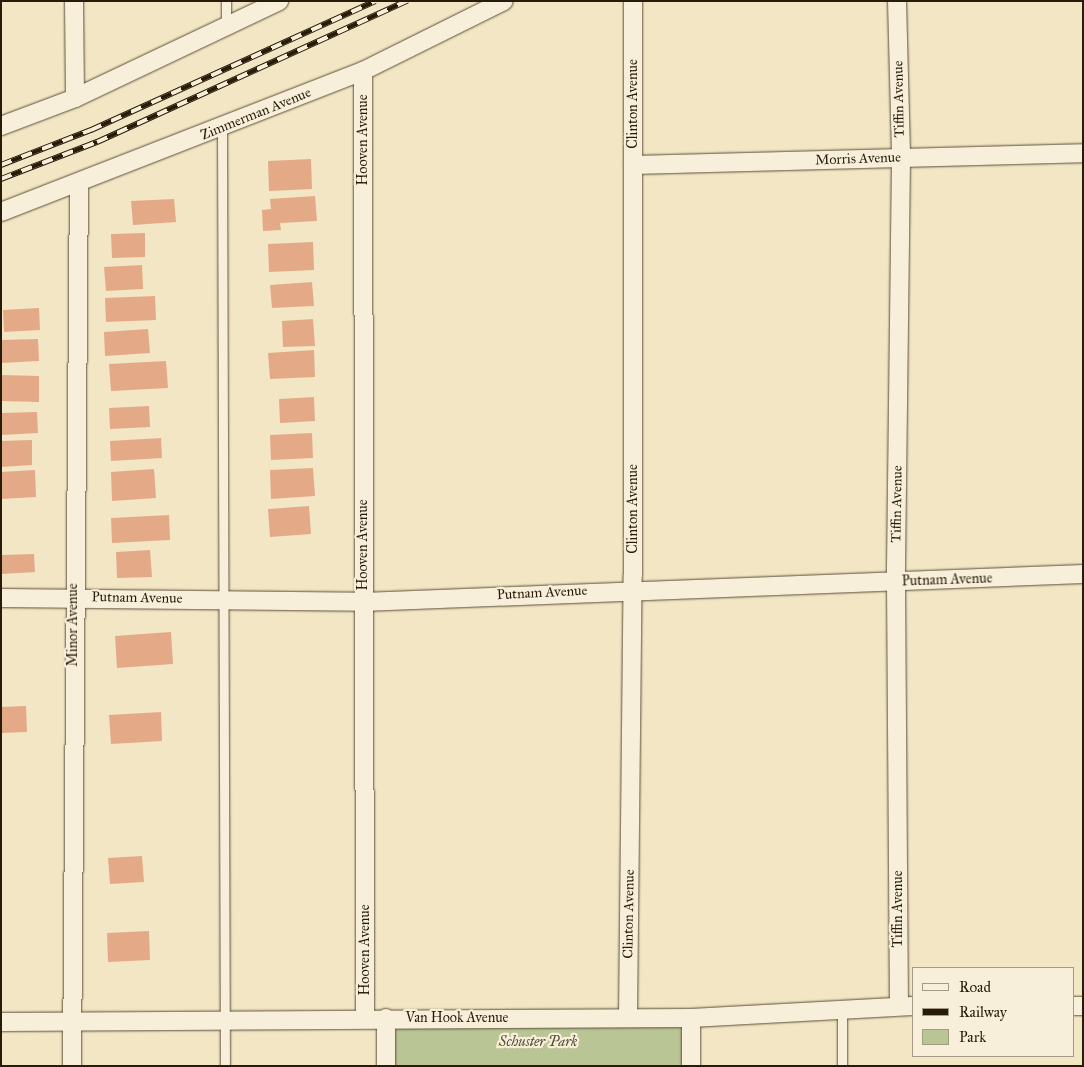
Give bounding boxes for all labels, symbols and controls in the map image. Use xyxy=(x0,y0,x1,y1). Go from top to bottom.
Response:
street label: Clinton Avenue xyxy=(625,59,641,149)
street label: Tiffin Avenue xyxy=(890,60,908,138)
street label: Zimmerman Avenue xyxy=(198,84,314,144)
street label: Hooven Avenue xyxy=(355,94,371,186)
street label: Morris Avenue xyxy=(815,149,901,169)
street label: Clinton Avenue xyxy=(625,464,641,554)
street label: Tiffin Avenue xyxy=(888,465,906,543)
street label: Hooven Avenue xyxy=(355,499,371,591)
street label: Putnam Avenue xyxy=(901,570,993,590)
street label: Putnam Avenue xyxy=(496,582,588,604)
street label: Minor Avenue xyxy=(65,583,81,667)
street label: Putnam Avenue xyxy=(91,589,183,607)
street label: Clinton Avenue xyxy=(620,869,638,959)
street label: Tiffin Avenue xyxy=(890,870,906,948)
street label: Hooven Avenue xyxy=(357,904,373,996)
legend xyxy=(912,967,1074,1057)
text: Road xyxy=(959,978,991,996)
text: Railway xyxy=(959,1003,1007,1021)
street label: Van Hook Avenue xyxy=(406,1010,508,1026)
text: Park xyxy=(959,1028,986,1046)
park label: Schuster Park xyxy=(499,1034,577,1050)

